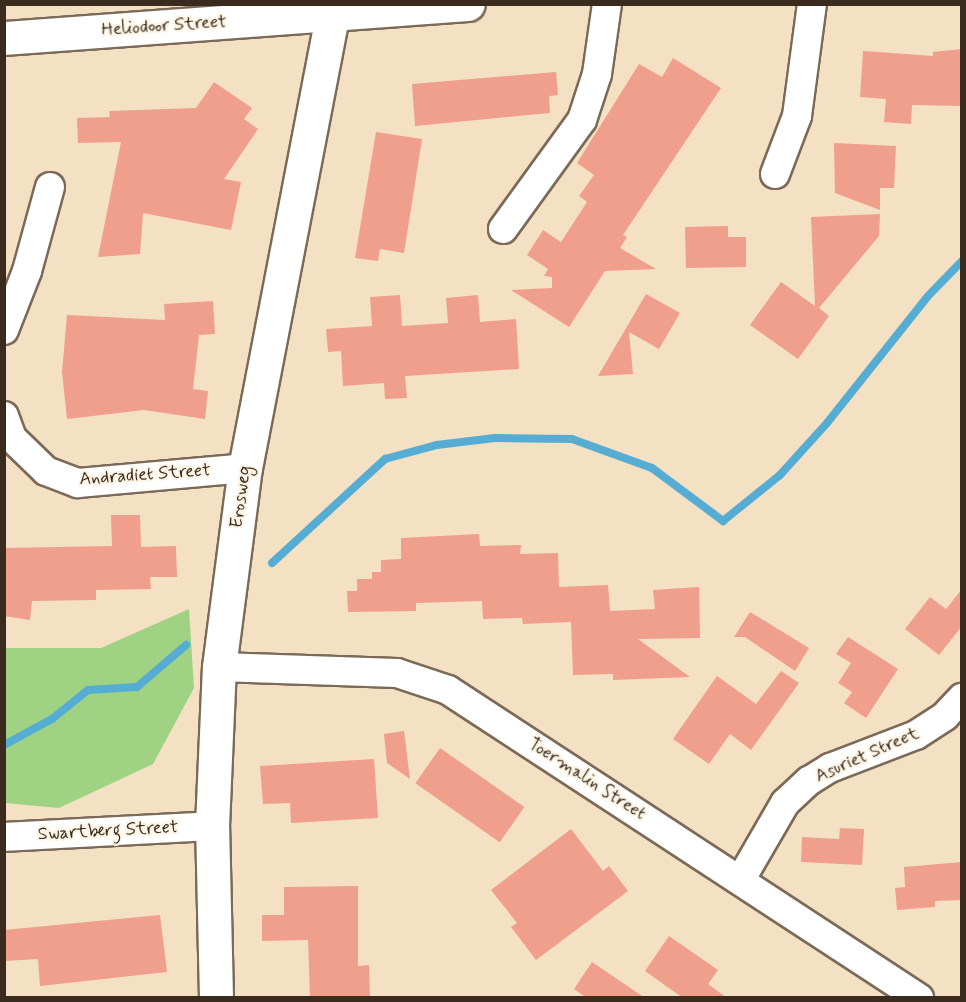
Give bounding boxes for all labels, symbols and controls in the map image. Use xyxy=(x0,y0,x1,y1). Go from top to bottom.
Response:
street label: Heliodoor Street xyxy=(101,11,227,41)
street label: Andradiet Street xyxy=(79,460,211,490)
street label: Erosweg xyxy=(226,464,256,530)
street label: Asuriet Street xyxy=(812,723,922,787)
street label: Toermalin Street xyxy=(523,732,651,826)
street label: Swartberg Street xyxy=(38,817,178,845)

